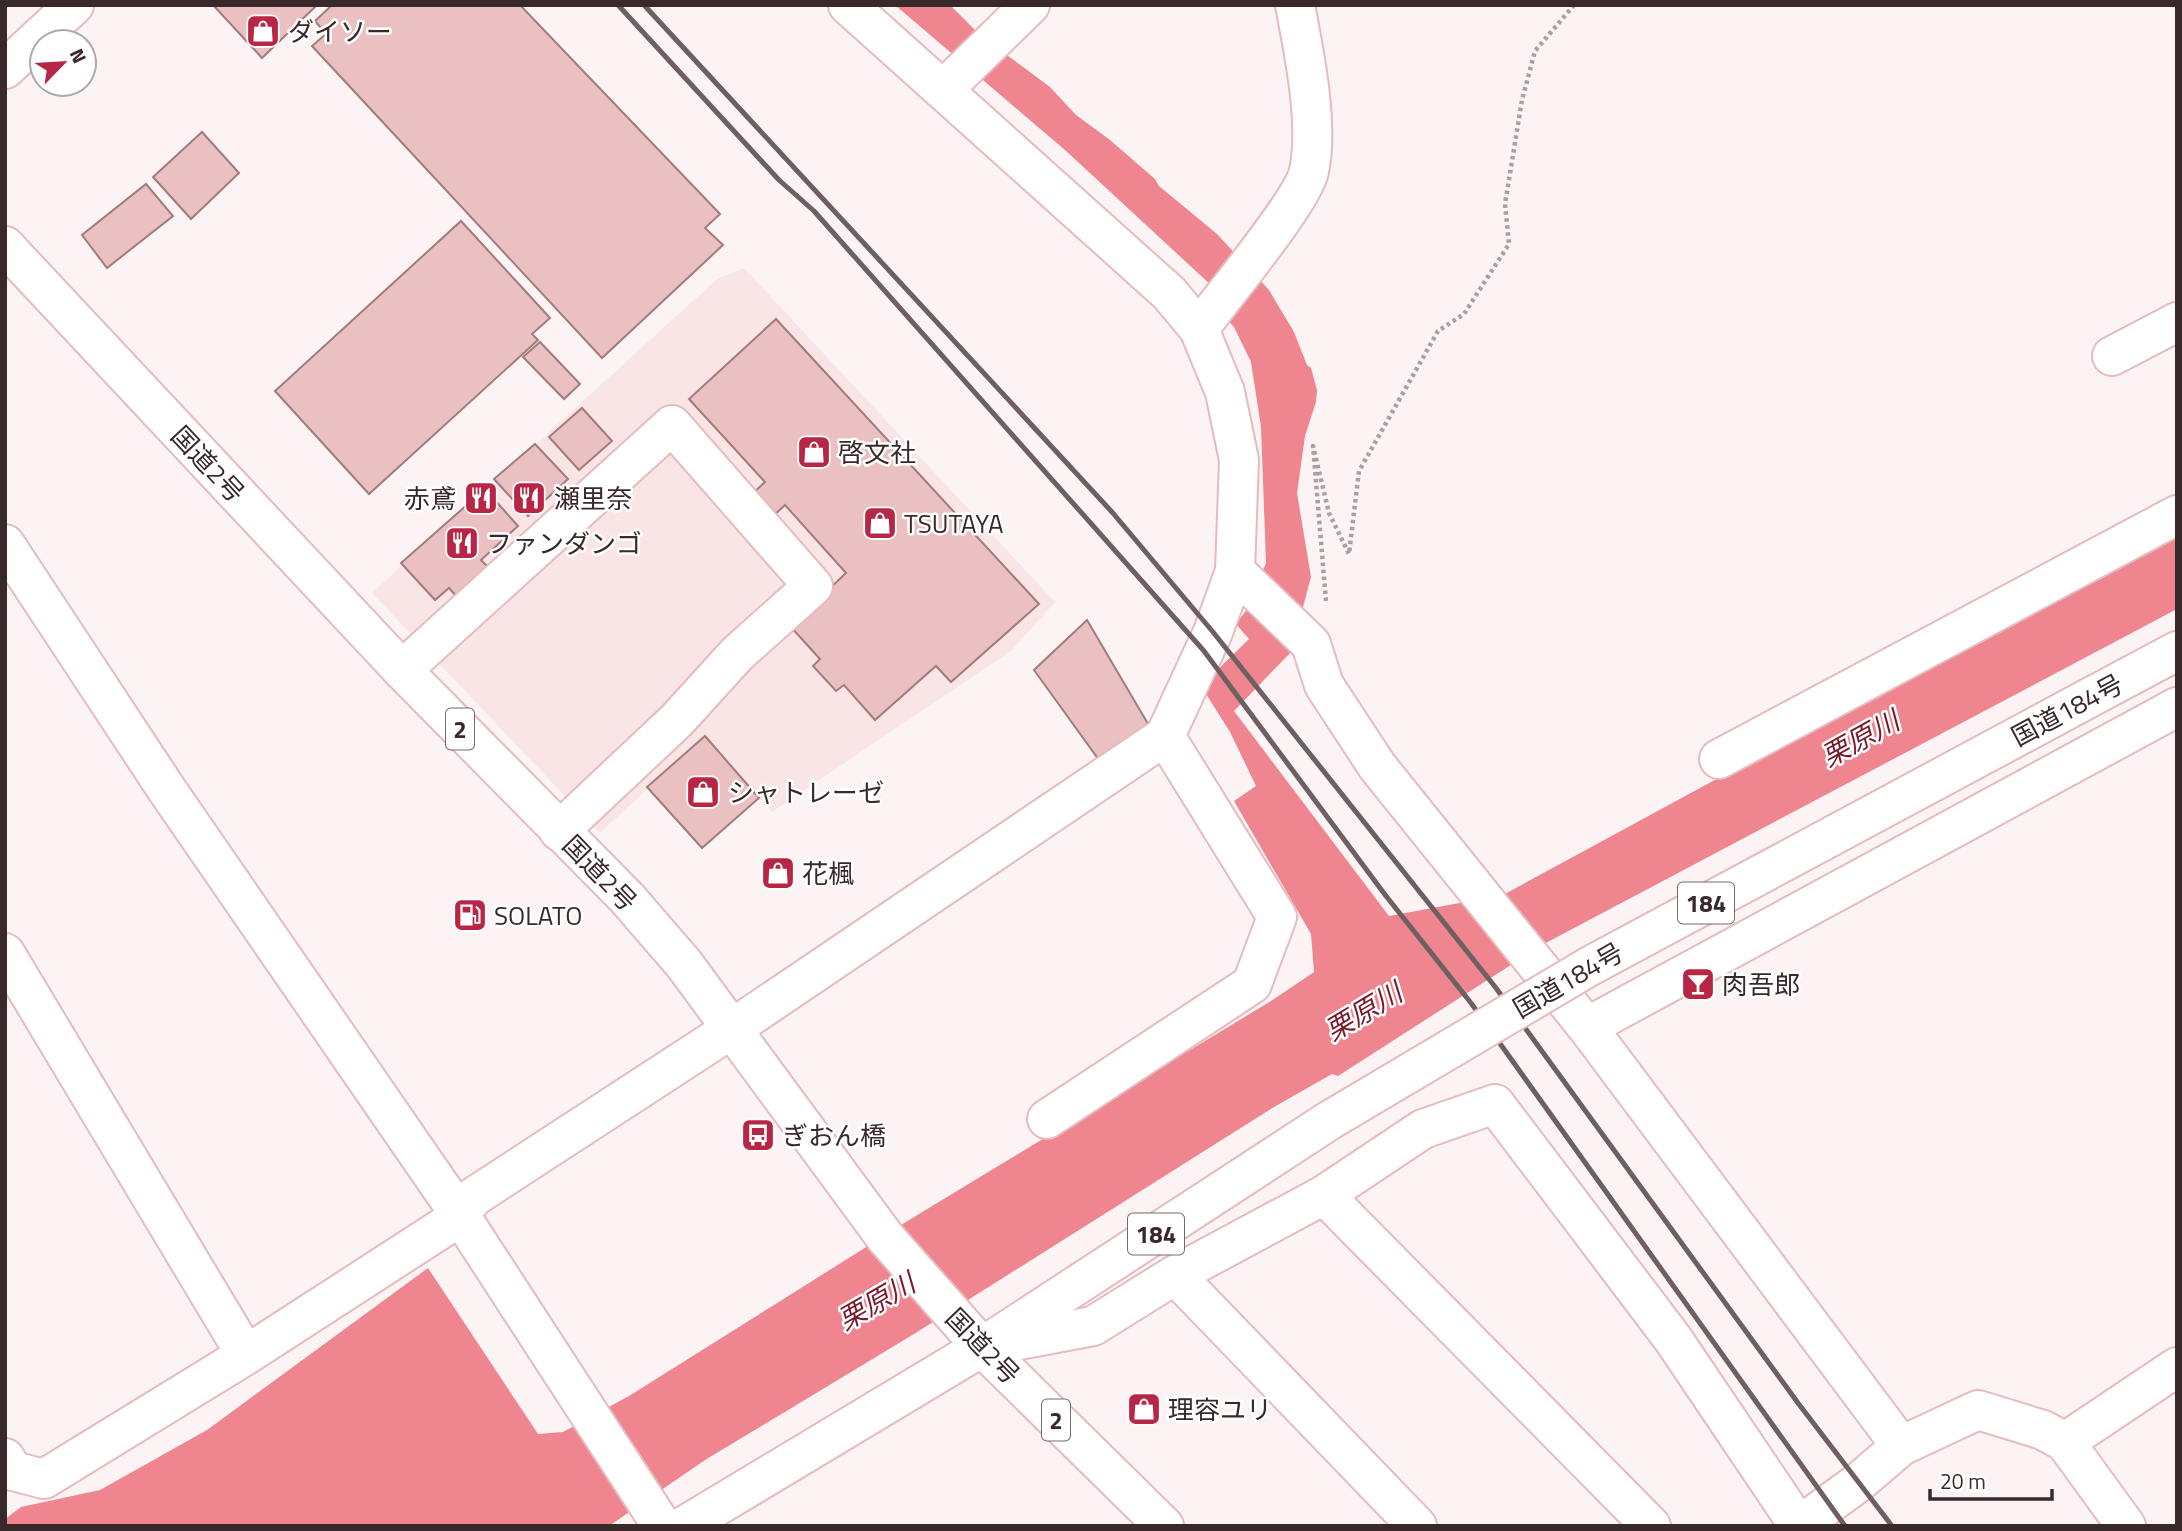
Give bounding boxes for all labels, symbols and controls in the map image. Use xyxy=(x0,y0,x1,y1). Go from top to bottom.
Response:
shop icon: ダイソー xyxy=(244,12,282,50)
place label: ダイソー xyxy=(288,12,392,51)
north arrow xyxy=(28,28,98,98)
text: N xyxy=(63,44,95,68)
street label: 国道2号 xyxy=(162,417,254,511)
shop icon: 啓文社 xyxy=(795,433,833,471)
place label: 啓文社 xyxy=(838,433,916,472)
place label: 赤鳶 xyxy=(404,479,456,518)
restaurant icon: 赤鳶 xyxy=(462,479,500,517)
restaurant icon: 瀬里奈 xyxy=(510,479,548,517)
place label: 瀬里奈 xyxy=(554,479,632,518)
shop icon: TSUTAYA xyxy=(861,504,899,542)
place label: TSUTAYA xyxy=(904,504,1003,543)
restaurant icon: ファンダンゴ xyxy=(443,524,481,562)
place label: ファンダンゴ xyxy=(486,524,642,563)
street label: 国道184号 xyxy=(2004,664,2130,756)
water label: 栗原川 xyxy=(1813,697,1910,777)
road number: 2 xyxy=(446,708,474,750)
shop icon: シャトレーゼ xyxy=(684,773,722,811)
place label: シャトレーゼ xyxy=(728,773,884,812)
street label: 国道2号 xyxy=(554,826,646,920)
shop icon: 花楓 xyxy=(759,854,797,892)
place label: 花楓 xyxy=(802,854,854,893)
road number: 184 xyxy=(1678,882,1734,923)
fuel station icon: SOLATO xyxy=(451,896,489,934)
place label: SOLATO xyxy=(494,896,582,935)
street label: 国道184号 xyxy=(1506,933,1630,1027)
bar icon: 肉吾郎 xyxy=(1679,965,1717,1003)
place label: 肉吾郎 xyxy=(1722,965,1800,1004)
water label: 栗原川 xyxy=(1316,969,1413,1051)
bus stop icon: ぎおん橋 xyxy=(739,1116,777,1154)
place label: ぎおん橋 xyxy=(782,1116,886,1155)
road number: 184 xyxy=(1128,1214,1184,1254)
water label: 栗原川 xyxy=(829,1260,926,1341)
street label: 国道2号 xyxy=(937,1299,1029,1393)
shop icon: 理容ユリ xyxy=(1125,1390,1163,1428)
place label: 理容ユリ xyxy=(1168,1390,1272,1429)
road number: 2 xyxy=(1042,1400,1070,1440)
scale bar xyxy=(1930,1458,2052,1502)
text: 20 m xyxy=(1940,1465,1986,1497)

